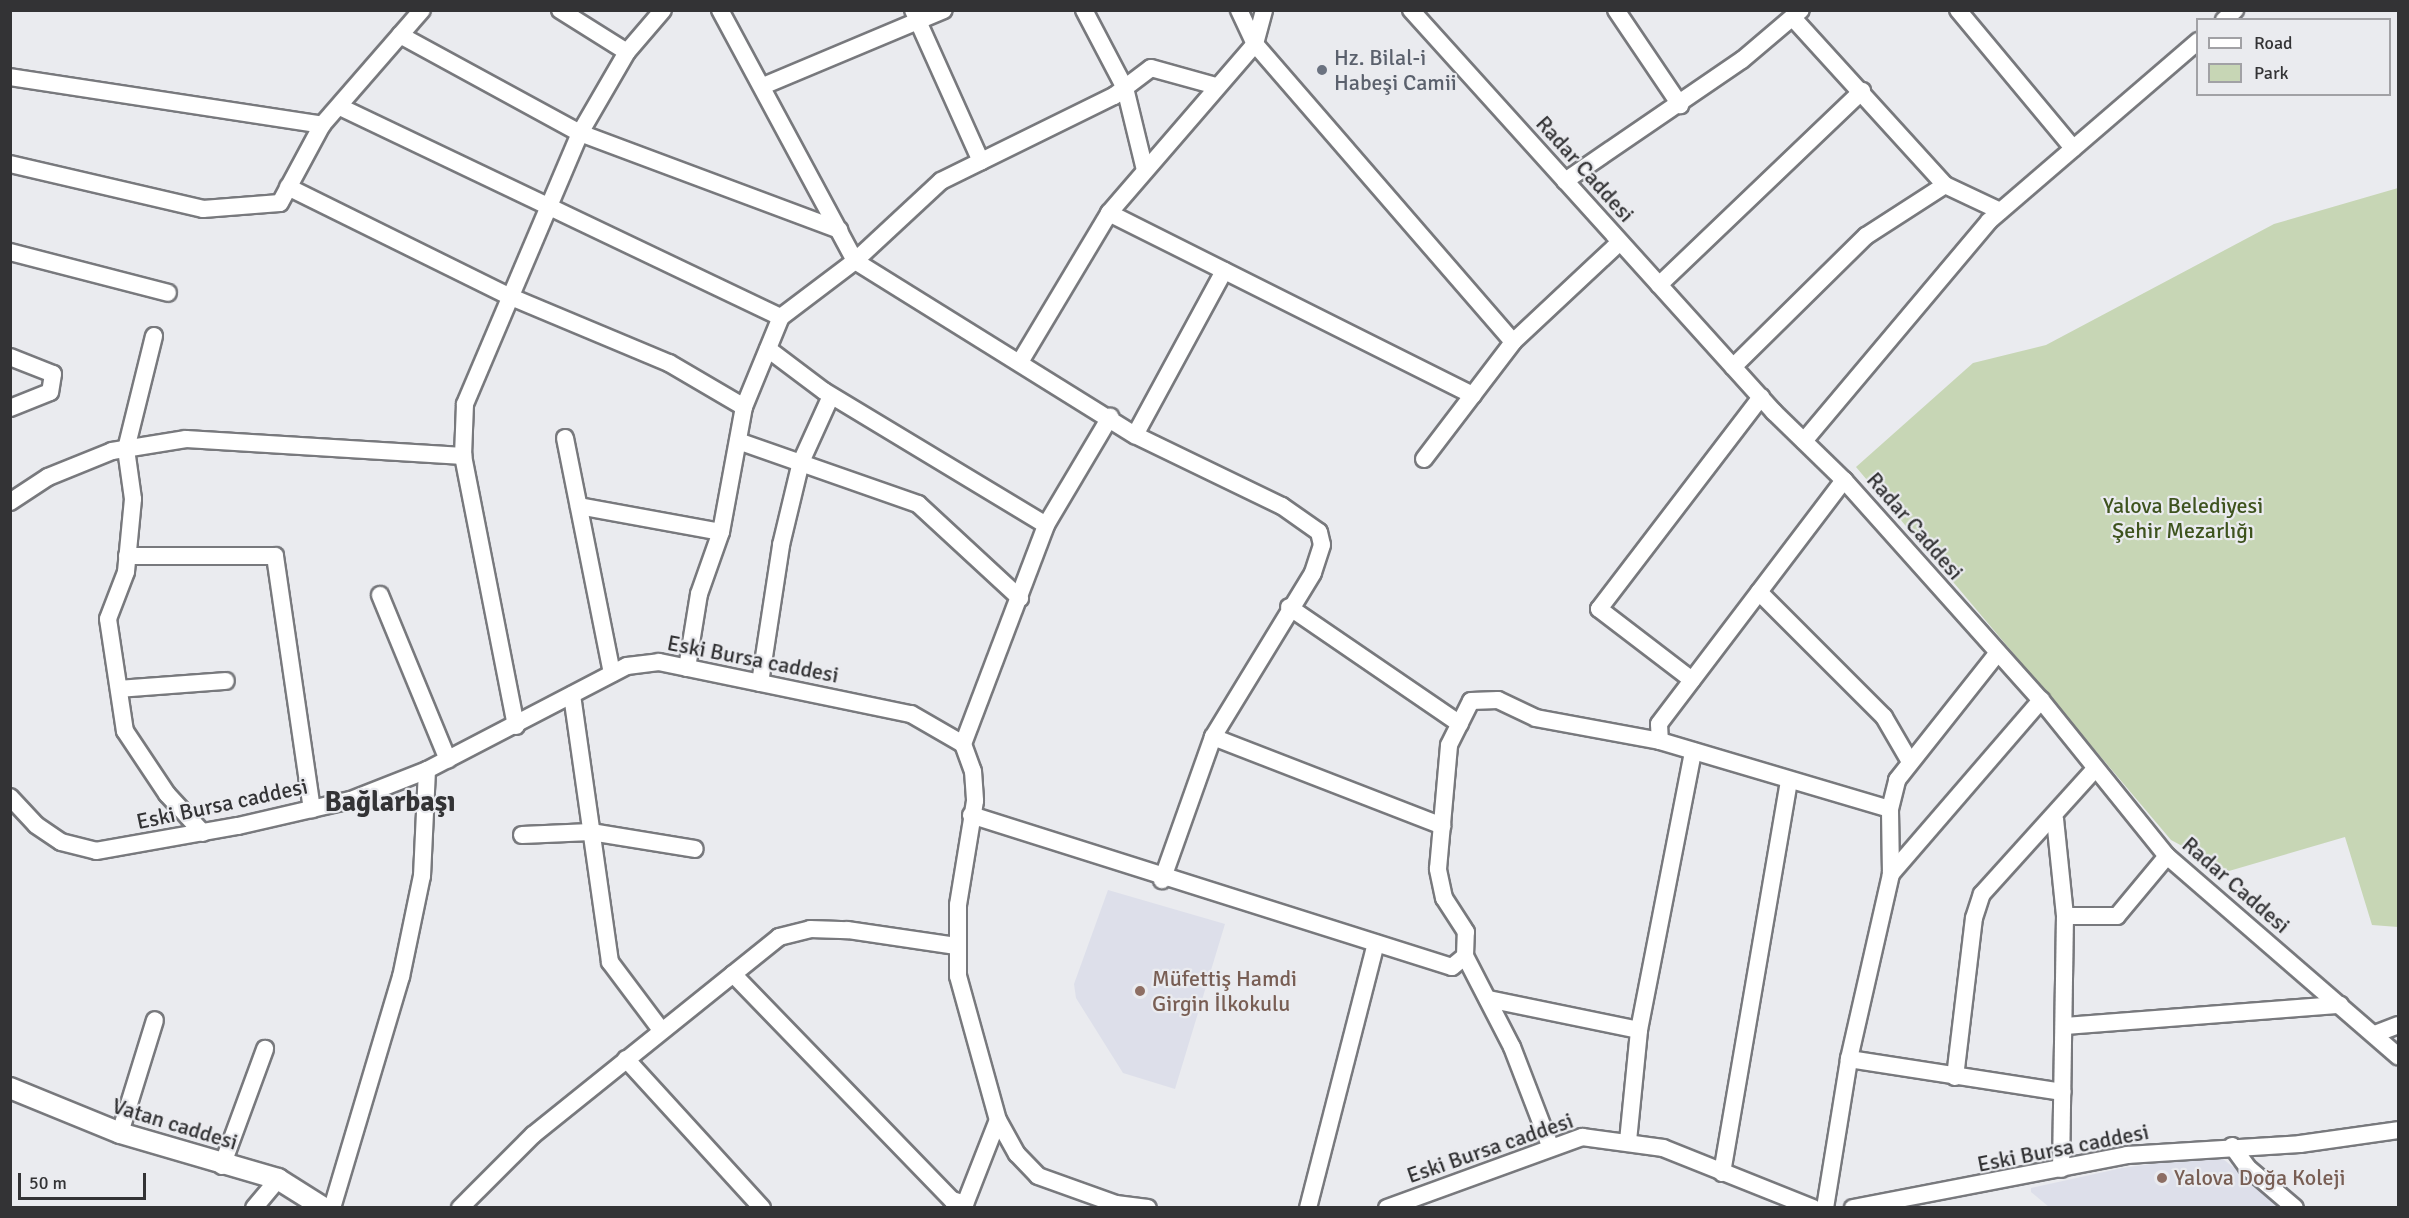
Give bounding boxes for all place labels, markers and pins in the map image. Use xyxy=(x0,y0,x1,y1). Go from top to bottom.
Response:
place label: Hz. Bilal-i Habeşi Camii xyxy=(1334,44,1457,96)
marker: Hz. Bilal-i Habeşi Camii xyxy=(1315,63,1329,77)
place label: Müfettiş Hamdi Girgin İlkokulu xyxy=(1152,965,1297,1016)
marker: Müfettiş Hamdi Girgin İlkokulu xyxy=(1133,984,1147,998)
place label: Yalova Doğa Koleji xyxy=(2174,1165,2345,1191)
marker: Yalova Doğa Koleji xyxy=(2155,1171,2169,1185)

